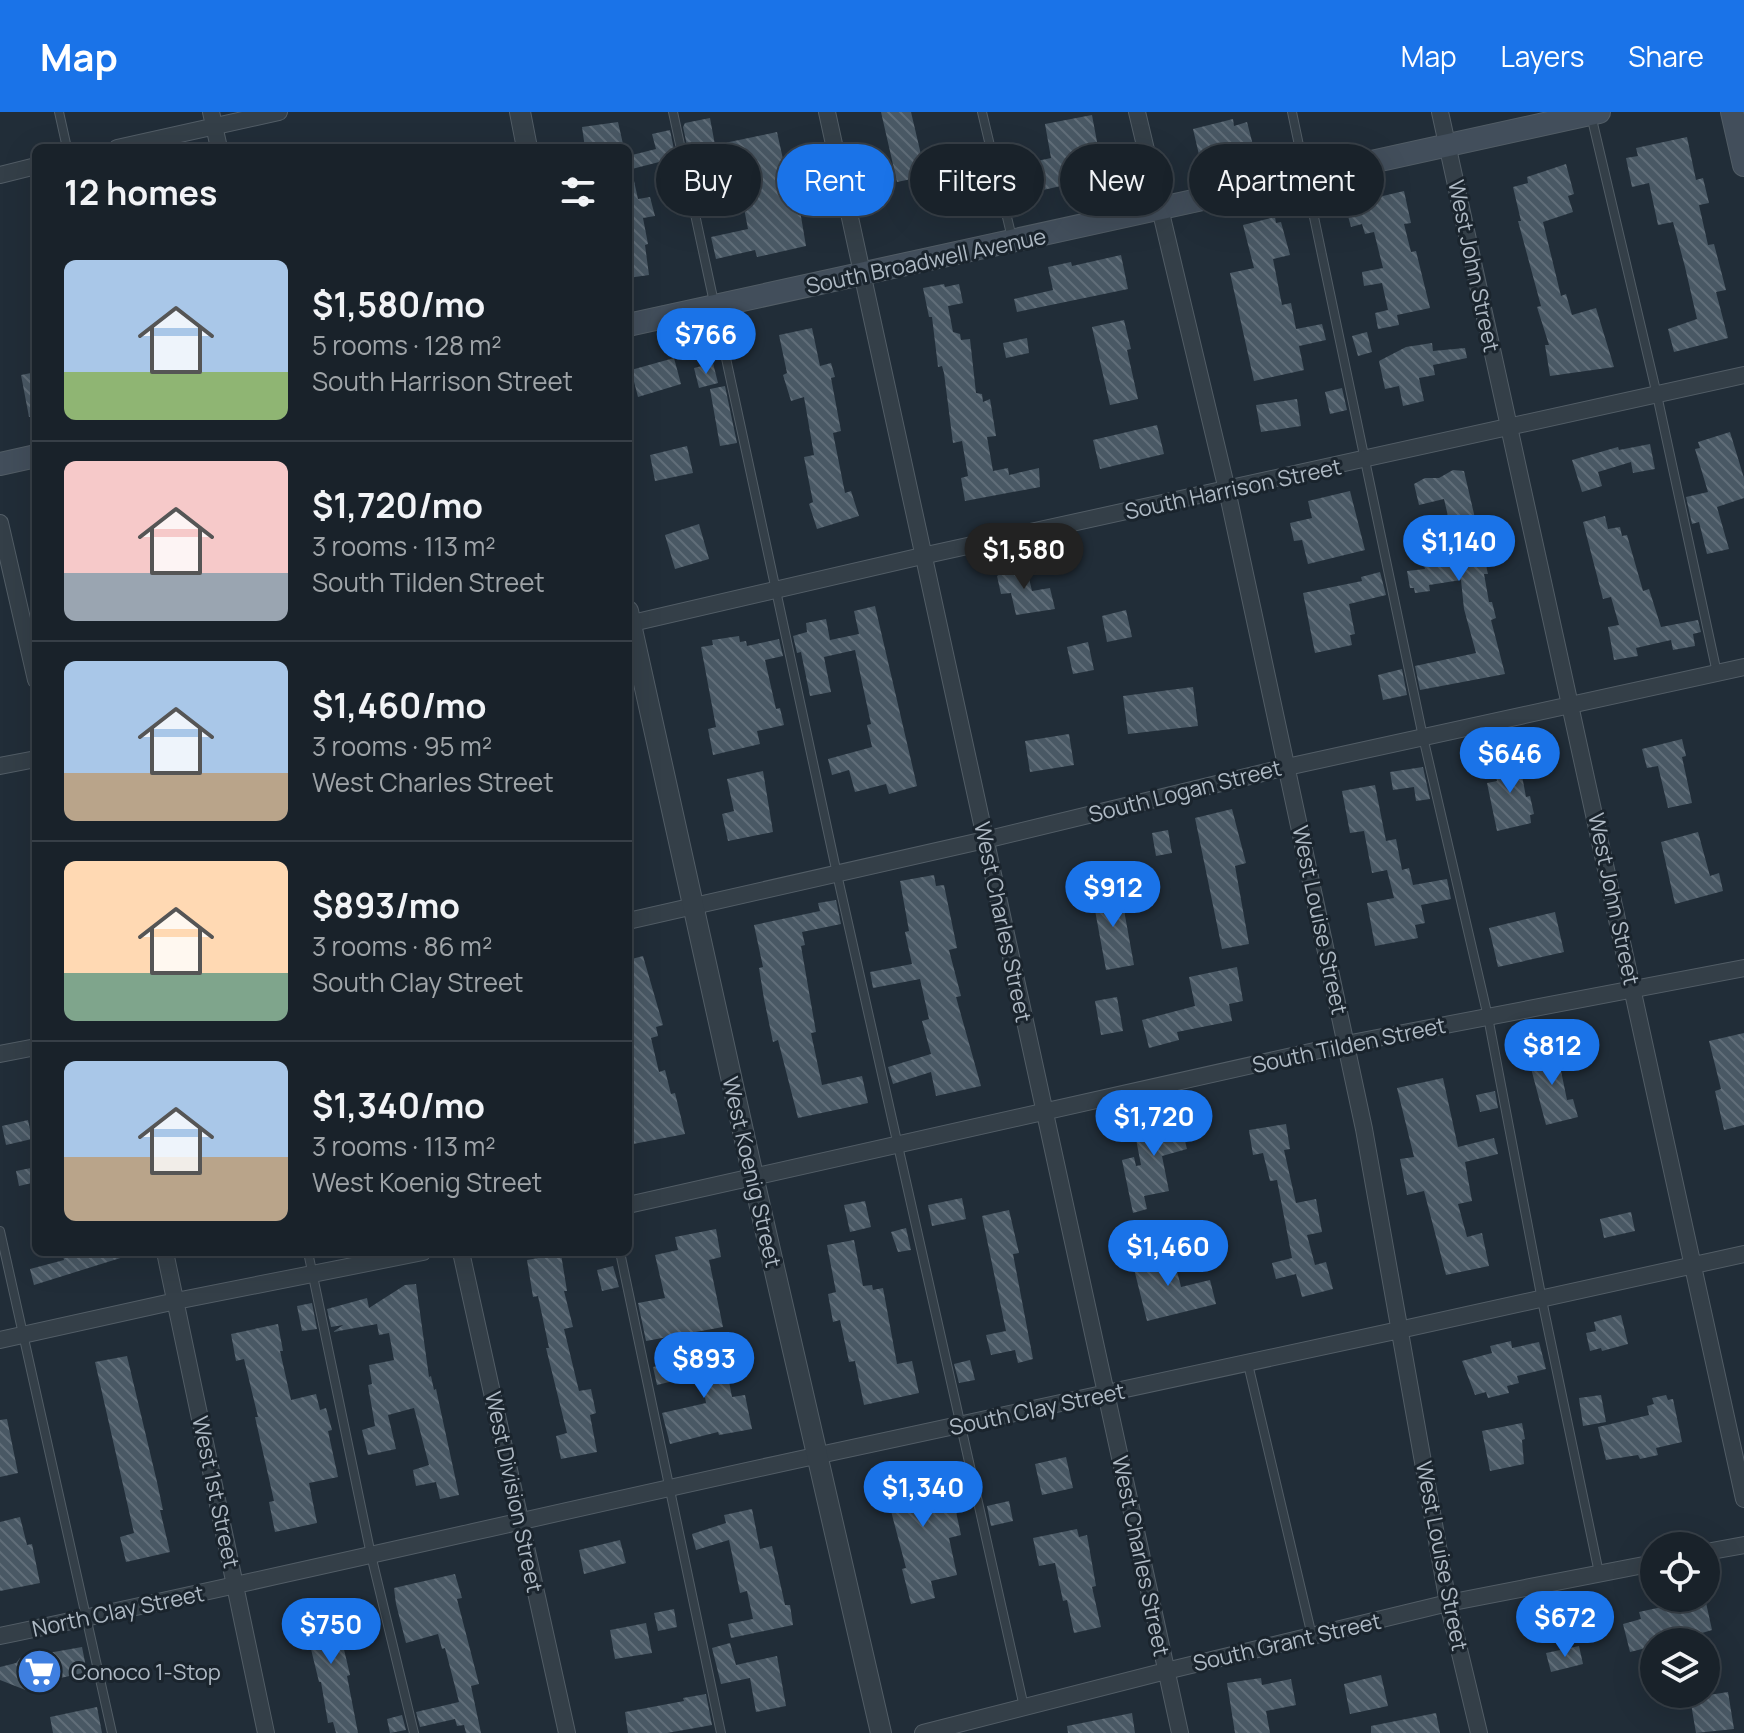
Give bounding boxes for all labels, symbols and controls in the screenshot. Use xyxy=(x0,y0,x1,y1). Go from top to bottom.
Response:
text: Map xyxy=(40,30,118,82)
text: Map xyxy=(1401,37,1457,75)
text: Layers xyxy=(1501,37,1584,75)
text: Share xyxy=(1628,37,1704,75)
chip: Buy xyxy=(656,144,761,216)
chip: Rent xyxy=(777,144,894,216)
chip: Filters xyxy=(910,144,1044,216)
chip: New xyxy=(1060,144,1173,216)
chip: Apartment xyxy=(1189,144,1384,216)
text: 12 homes xyxy=(64,169,217,215)
icon: filters xyxy=(556,170,600,214)
street label: West John Street xyxy=(1441,177,1507,355)
street label: South Broadwell Avenue xyxy=(803,221,1049,301)
text: $1,580/mo xyxy=(312,281,485,327)
icon: home xyxy=(128,292,224,388)
pin: $766 xyxy=(659,308,753,376)
text: $766 xyxy=(675,316,737,352)
text: 5 rooms · 128 m² xyxy=(312,327,502,363)
text: South Harrison Street xyxy=(312,363,573,399)
street label: South Harrison Street xyxy=(1122,451,1344,527)
text: $1,720/mo xyxy=(312,482,483,528)
icon: home xyxy=(128,493,224,589)
pin: $1,140 xyxy=(1394,515,1524,583)
pin: $1,580 xyxy=(959,523,1089,591)
text: $1,140 xyxy=(1421,523,1497,559)
text: 3 rooms · 113 m² xyxy=(312,528,496,564)
text: $1,580 xyxy=(983,531,1065,567)
text: South Tilden Street xyxy=(312,564,545,600)
text: $1,460/mo xyxy=(312,682,486,728)
icon: home xyxy=(128,693,224,789)
pin: $646 xyxy=(1463,727,1557,795)
text: 3 rooms · 95 m² xyxy=(312,728,492,764)
text: $646 xyxy=(1478,735,1542,771)
street label: South Logan Street xyxy=(1086,753,1285,829)
text: West Charles Street xyxy=(312,764,554,800)
street label: West John Street xyxy=(1581,810,1647,988)
street label: West Charles Street xyxy=(967,819,1039,1025)
street label: West Louise Street xyxy=(1285,823,1355,1018)
pin: $912 xyxy=(1066,861,1160,929)
text: $912 xyxy=(1083,869,1143,905)
text: $893/mo xyxy=(312,882,460,928)
icon: home xyxy=(128,893,224,989)
text: 3 rooms · 86 m² xyxy=(312,928,492,964)
text: South Clay Street xyxy=(312,964,524,1000)
street label: South Tilden Street xyxy=(1250,1010,1449,1080)
pin: $812 xyxy=(1505,1019,1599,1087)
text: $812 xyxy=(1522,1027,1582,1063)
street label: West Koenig Street xyxy=(715,1074,789,1270)
text: $1,340/mo xyxy=(312,1082,485,1128)
pin: $1,720 xyxy=(1089,1090,1219,1158)
icon: home xyxy=(128,1093,224,1189)
text: $1,720 xyxy=(1113,1098,1195,1134)
text: 3 rooms · 113 m² xyxy=(312,1128,496,1164)
text: West Koenig Street xyxy=(312,1164,542,1200)
pin: $1,460 xyxy=(1103,1220,1233,1288)
text: $1,460 xyxy=(1126,1228,1210,1264)
pin: $893 xyxy=(657,1332,751,1400)
text: $893 xyxy=(672,1340,736,1376)
street label: South Clay Street xyxy=(946,1376,1128,1442)
street label: West Division Street xyxy=(478,1389,550,1596)
street label: West 1st Street xyxy=(185,1413,247,1571)
street label: West Charles Street xyxy=(1105,1453,1177,1659)
street label: West Louise Street xyxy=(1409,1459,1475,1654)
pin: $1,340 xyxy=(858,1461,988,1529)
text: $1,340 xyxy=(882,1469,964,1505)
map controls xyxy=(1640,1532,1720,1708)
button: locate xyxy=(1640,1532,1720,1612)
street label: North Clay Street xyxy=(29,1578,207,1644)
pin: $672 xyxy=(1518,1591,1612,1659)
pin: $750 xyxy=(284,1598,378,1666)
text: $672 xyxy=(1534,1599,1596,1635)
text: $750 xyxy=(300,1606,362,1642)
street label: South Grant Street xyxy=(1190,1606,1384,1678)
button: layers xyxy=(1640,1628,1720,1708)
supermarket icon: Conoco 1-Stop xyxy=(16,1648,64,1696)
place label: Conoco 1-Stop xyxy=(71,1657,221,1687)

